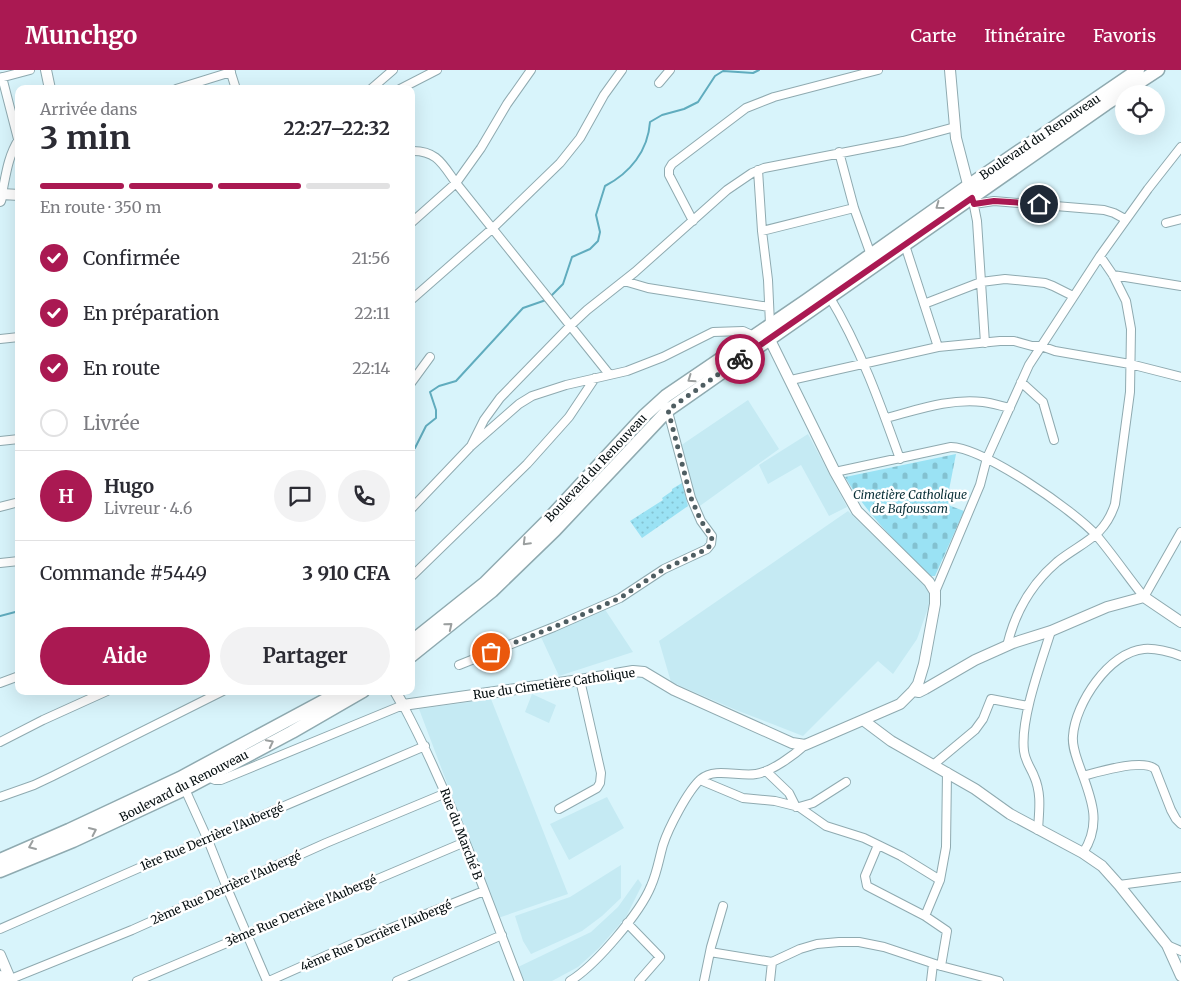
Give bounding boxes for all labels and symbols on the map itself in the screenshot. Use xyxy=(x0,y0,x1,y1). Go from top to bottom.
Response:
street label: Boulevard du Renouveau xyxy=(976,90,1103,183)
pin xyxy=(1018,183,1060,225)
one-way arrow xyxy=(936,200,945,210)
courier xyxy=(715,334,765,384)
one-way arrow xyxy=(687,373,697,382)
street label: Boulevard du Renouveau xyxy=(542,410,650,525)
park label: Cimetière Catholique de Bafoussam xyxy=(853,487,967,516)
one-way arrow xyxy=(523,536,532,545)
one-way arrow xyxy=(443,623,452,631)
pin xyxy=(470,631,512,673)
street label: Rue du Cimetière Catholique xyxy=(472,665,636,702)
one-way arrow xyxy=(265,739,274,749)
street label: Boulevard du Renouveau xyxy=(117,746,251,825)
street label: Rue du Marché B xyxy=(437,786,486,882)
street label: 1ère Rue Derrière l'Aubergé xyxy=(138,800,286,874)
one-way arrow xyxy=(88,827,97,838)
one-way arrow xyxy=(28,839,37,850)
street label: 2ème Rue Derrière l'Aubergé xyxy=(148,848,303,928)
street label: 3ème Rue Derrière l'Aubergé xyxy=(223,872,379,949)
street label: 4ème Rue Derrière l'Aubergé xyxy=(298,897,454,974)

